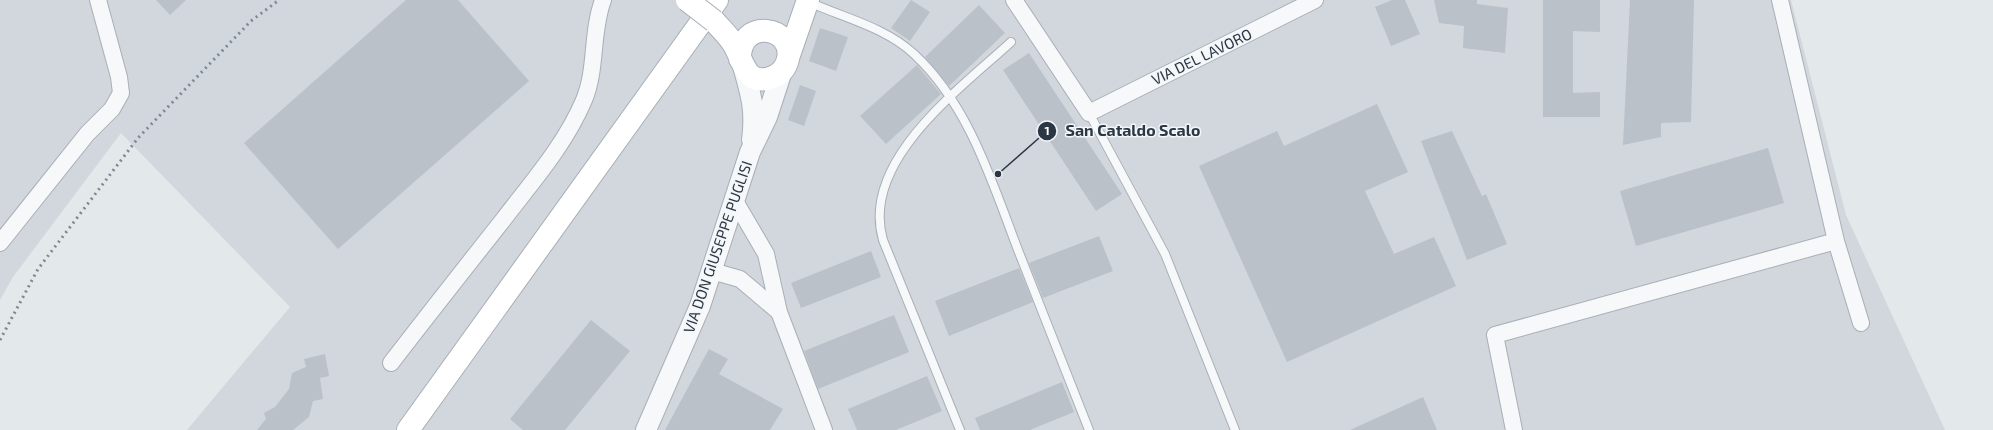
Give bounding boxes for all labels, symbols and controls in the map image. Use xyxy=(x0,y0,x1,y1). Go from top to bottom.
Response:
street label: VIA DEL LAVORO xyxy=(1148,24,1255,88)
callout: San Cataldo Scalo xyxy=(1037,117,1208,145)
text: San Cataldo Scalo xyxy=(1066,120,1200,139)
text: 1 xyxy=(1044,123,1050,137)
street label: VIA DON GIUSEPPE PUGLISI xyxy=(679,158,755,335)

